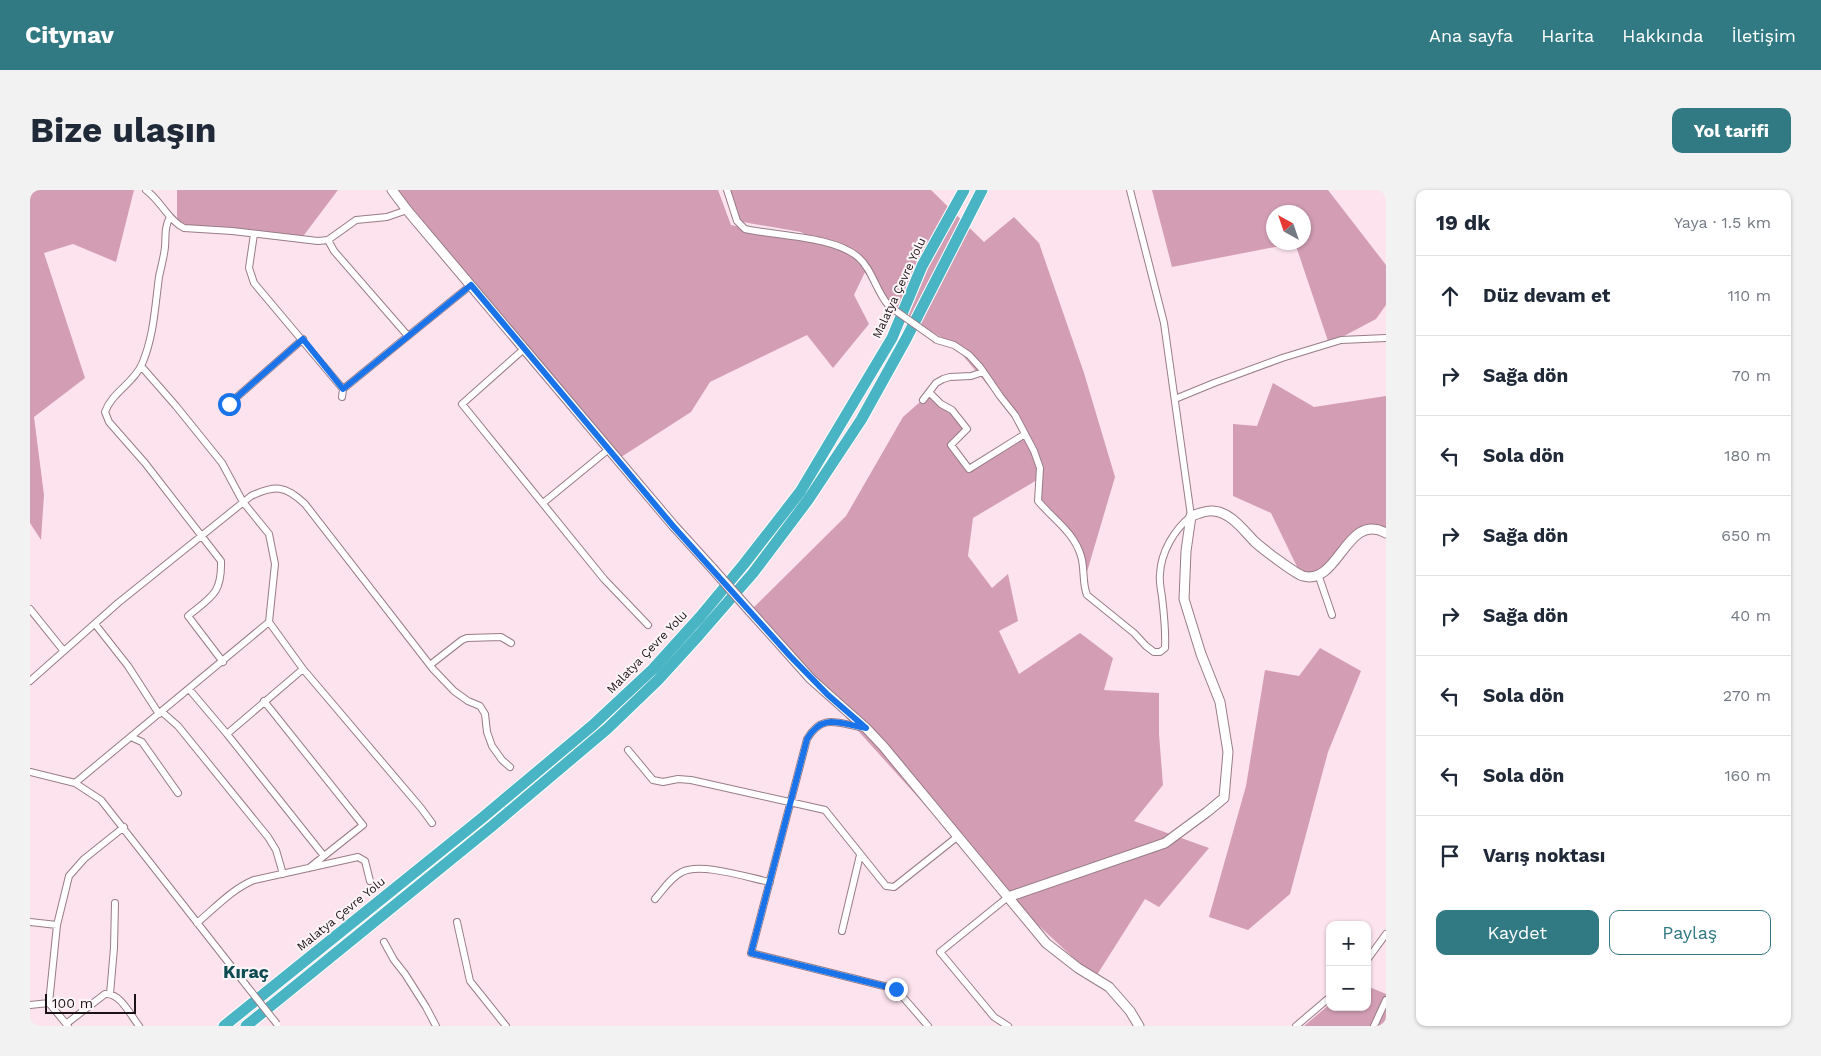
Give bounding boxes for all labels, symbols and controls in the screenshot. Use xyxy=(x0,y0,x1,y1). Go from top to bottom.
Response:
text: Citynav xyxy=(25,21,114,49)
text: Ana sayfa xyxy=(1429,25,1513,46)
text: Harita xyxy=(1541,25,1594,46)
text: Hakkında xyxy=(1622,25,1703,46)
text: İletişim xyxy=(1731,25,1796,46)
button: Yol tarifi xyxy=(1672,108,1791,153)
text: Bize ulaşın xyxy=(30,109,217,151)
north arrow xyxy=(1266,205,1311,250)
text: 19 dk xyxy=(1436,210,1490,235)
text: Yaya · 1.5 km xyxy=(1674,213,1771,232)
street label: Malatya Çevre Yolu xyxy=(869,235,929,341)
icon: ahead xyxy=(1436,282,1464,310)
text: Düz devam et xyxy=(1483,284,1610,307)
text: 110 m xyxy=(1728,286,1771,305)
icon: right xyxy=(1436,362,1464,390)
text: Sağa dön xyxy=(1483,364,1568,387)
text: 70 m xyxy=(1732,366,1771,385)
route start xyxy=(218,393,241,416)
icon: left xyxy=(1436,442,1464,470)
text: Sola dön xyxy=(1483,444,1564,467)
text: 180 m xyxy=(1724,446,1771,465)
icon: right xyxy=(1436,522,1464,550)
text: Sağa dön xyxy=(1483,524,1568,547)
text: 650 m xyxy=(1721,526,1771,545)
icon: right xyxy=(1436,602,1464,630)
text: Sağa dön xyxy=(1483,604,1568,627)
text: 40 m xyxy=(1731,606,1771,625)
street label: Malatya Çevre Yolu xyxy=(604,608,690,696)
icon: left xyxy=(1436,682,1464,710)
text: Sola dön xyxy=(1483,684,1564,707)
text: 270 m xyxy=(1723,686,1771,705)
icon: left xyxy=(1436,762,1464,790)
text: Sola dön xyxy=(1483,764,1564,787)
text: 160 m xyxy=(1724,766,1771,785)
icon: arrive xyxy=(1436,842,1464,870)
text: Varış noktası xyxy=(1483,844,1605,867)
street label: Malatya Çevre Yolu xyxy=(294,874,388,954)
button: Kaydet xyxy=(1436,910,1599,955)
button: Paylaş xyxy=(1609,910,1771,955)
map controls xyxy=(1326,921,1371,1011)
button: + xyxy=(1326,921,1371,966)
district label: Kıraç xyxy=(223,961,269,982)
button: − xyxy=(1326,966,1371,1011)
route end xyxy=(885,978,908,1001)
scale bar xyxy=(45,991,136,1014)
text: 100 m xyxy=(52,995,93,1011)

